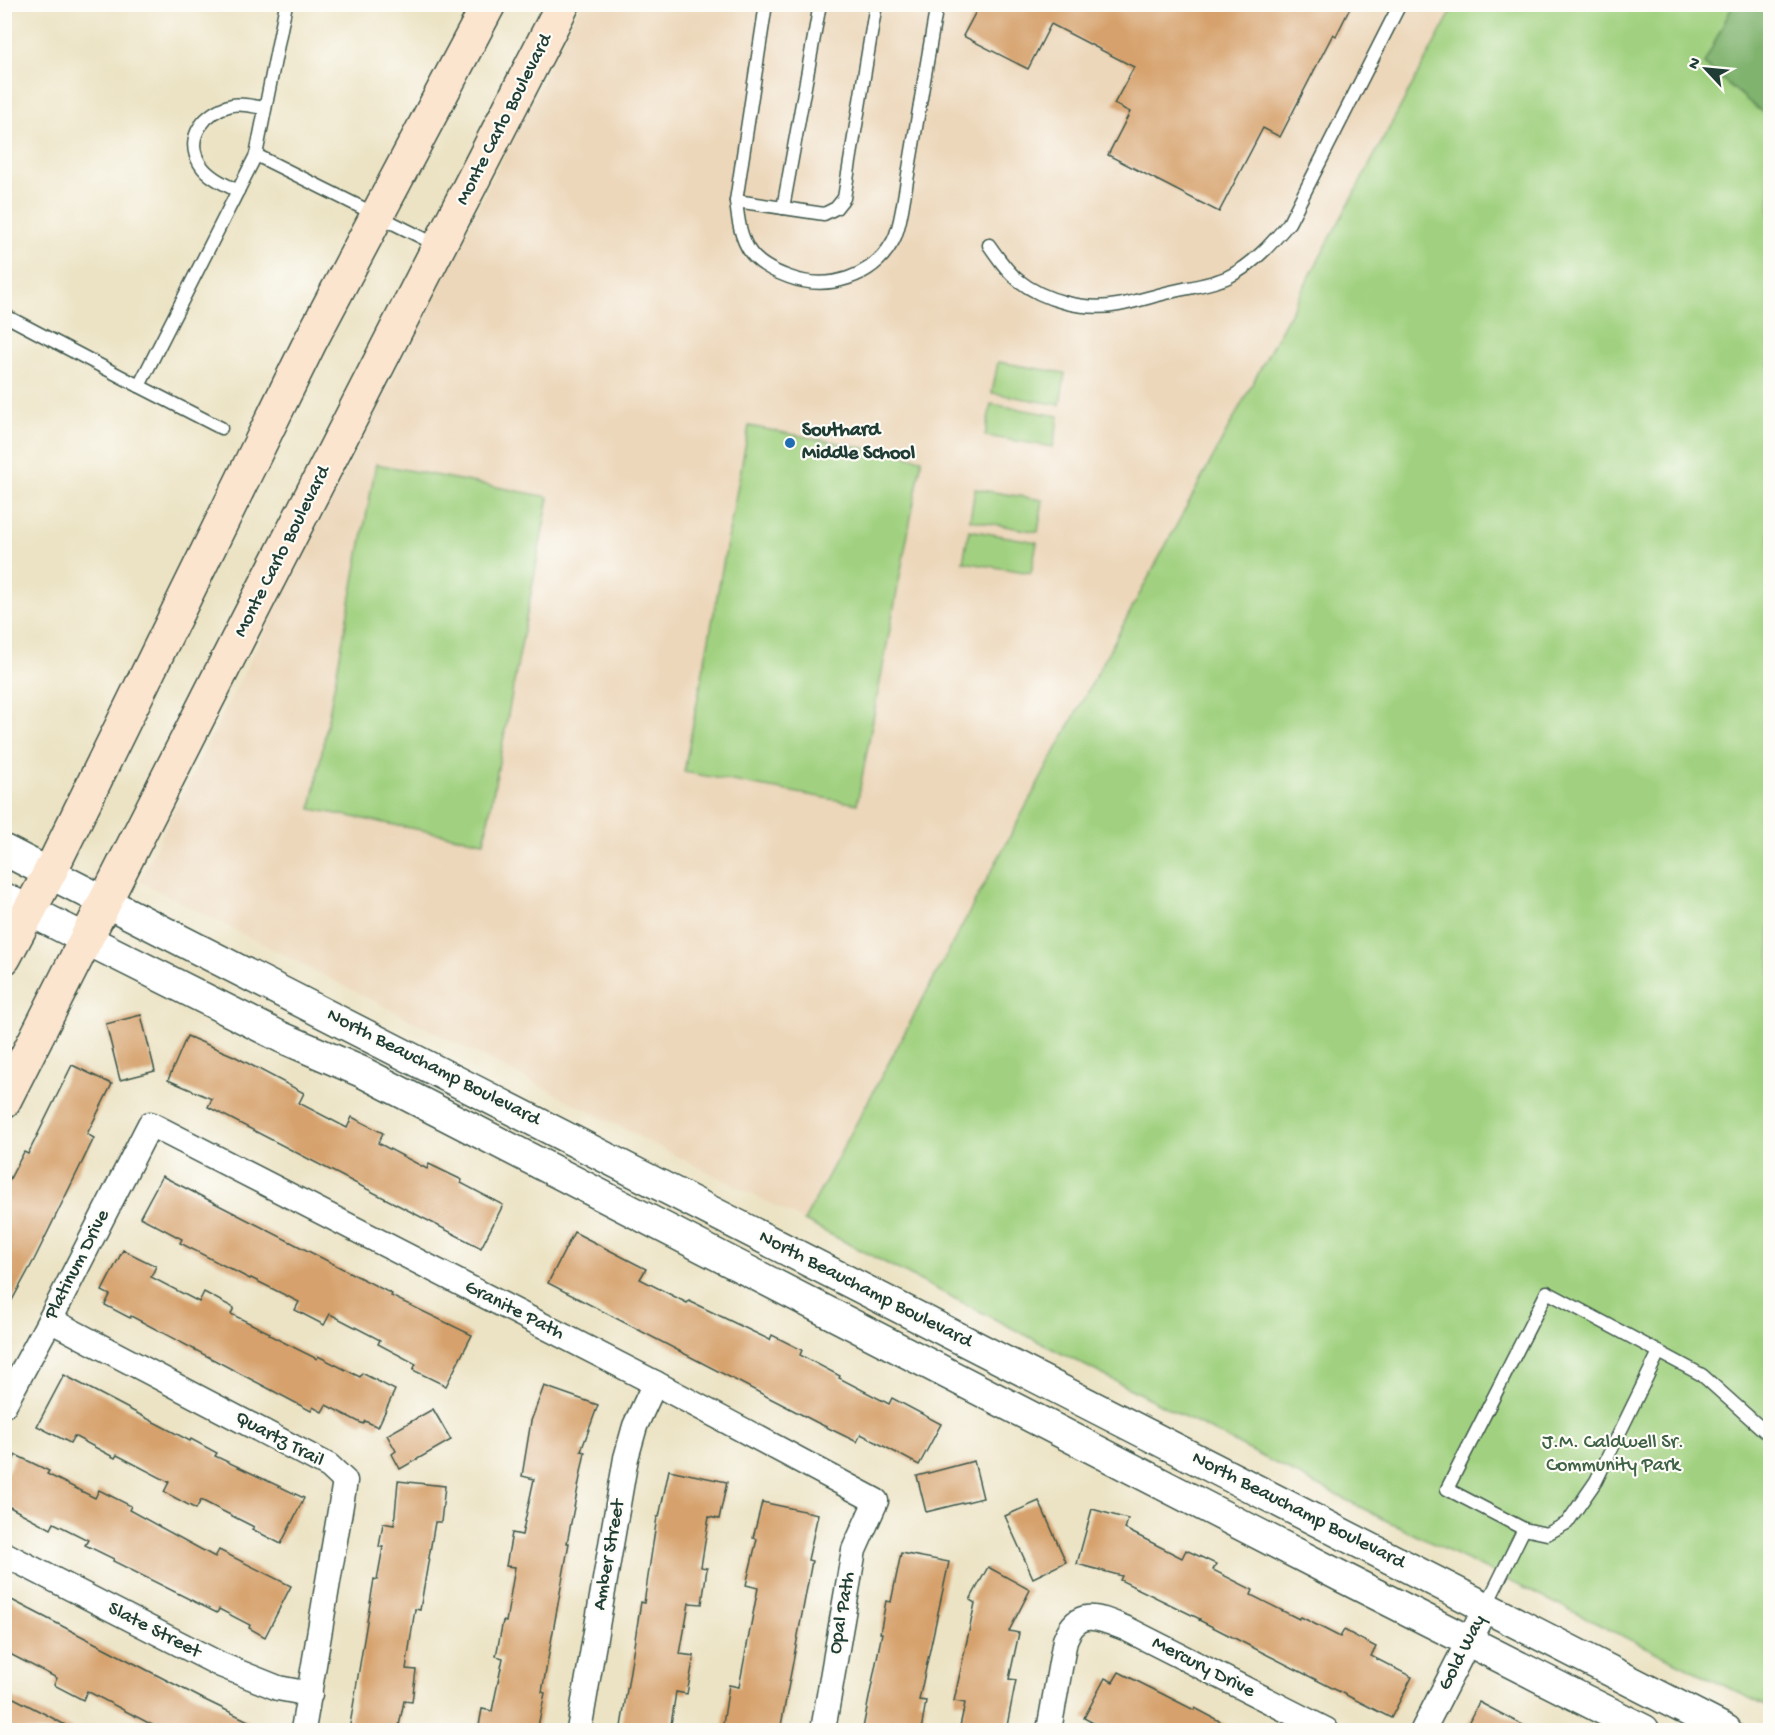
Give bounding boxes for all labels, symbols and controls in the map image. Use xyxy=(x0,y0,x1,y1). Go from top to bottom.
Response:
street label: Monte Carlo Boulevard xyxy=(452,29,559,209)
north arrow xyxy=(1676,39,1736,99)
text: N xyxy=(1685,55,1707,73)
place label: Southard Middle School xyxy=(802,420,916,466)
marker: Southard Middle School xyxy=(783,436,797,450)
street label: Monte Carlo Boulevard xyxy=(230,461,337,641)
street label: North Beauchamp Boulevard xyxy=(323,1004,545,1133)
street label: Platinum Drive xyxy=(40,1206,116,1325)
street label: North Beauchamp Boulevard xyxy=(755,1226,977,1355)
street label: Granite Path xyxy=(460,1276,568,1346)
street label: Quartz Trail xyxy=(231,1407,327,1473)
park label: J.M. Caldwell Sr. Community Park xyxy=(1542,1432,1684,1478)
street label: North Beauchamp Boulevard xyxy=(1188,1447,1410,1576)
street label: Amber Street xyxy=(589,1496,631,1612)
street label: Opal Path xyxy=(824,1570,862,1656)
street label: Slate Street xyxy=(104,1598,206,1665)
street label: Gold Way xyxy=(1434,1611,1492,1695)
street label: Mercury Drive xyxy=(1148,1632,1259,1704)

